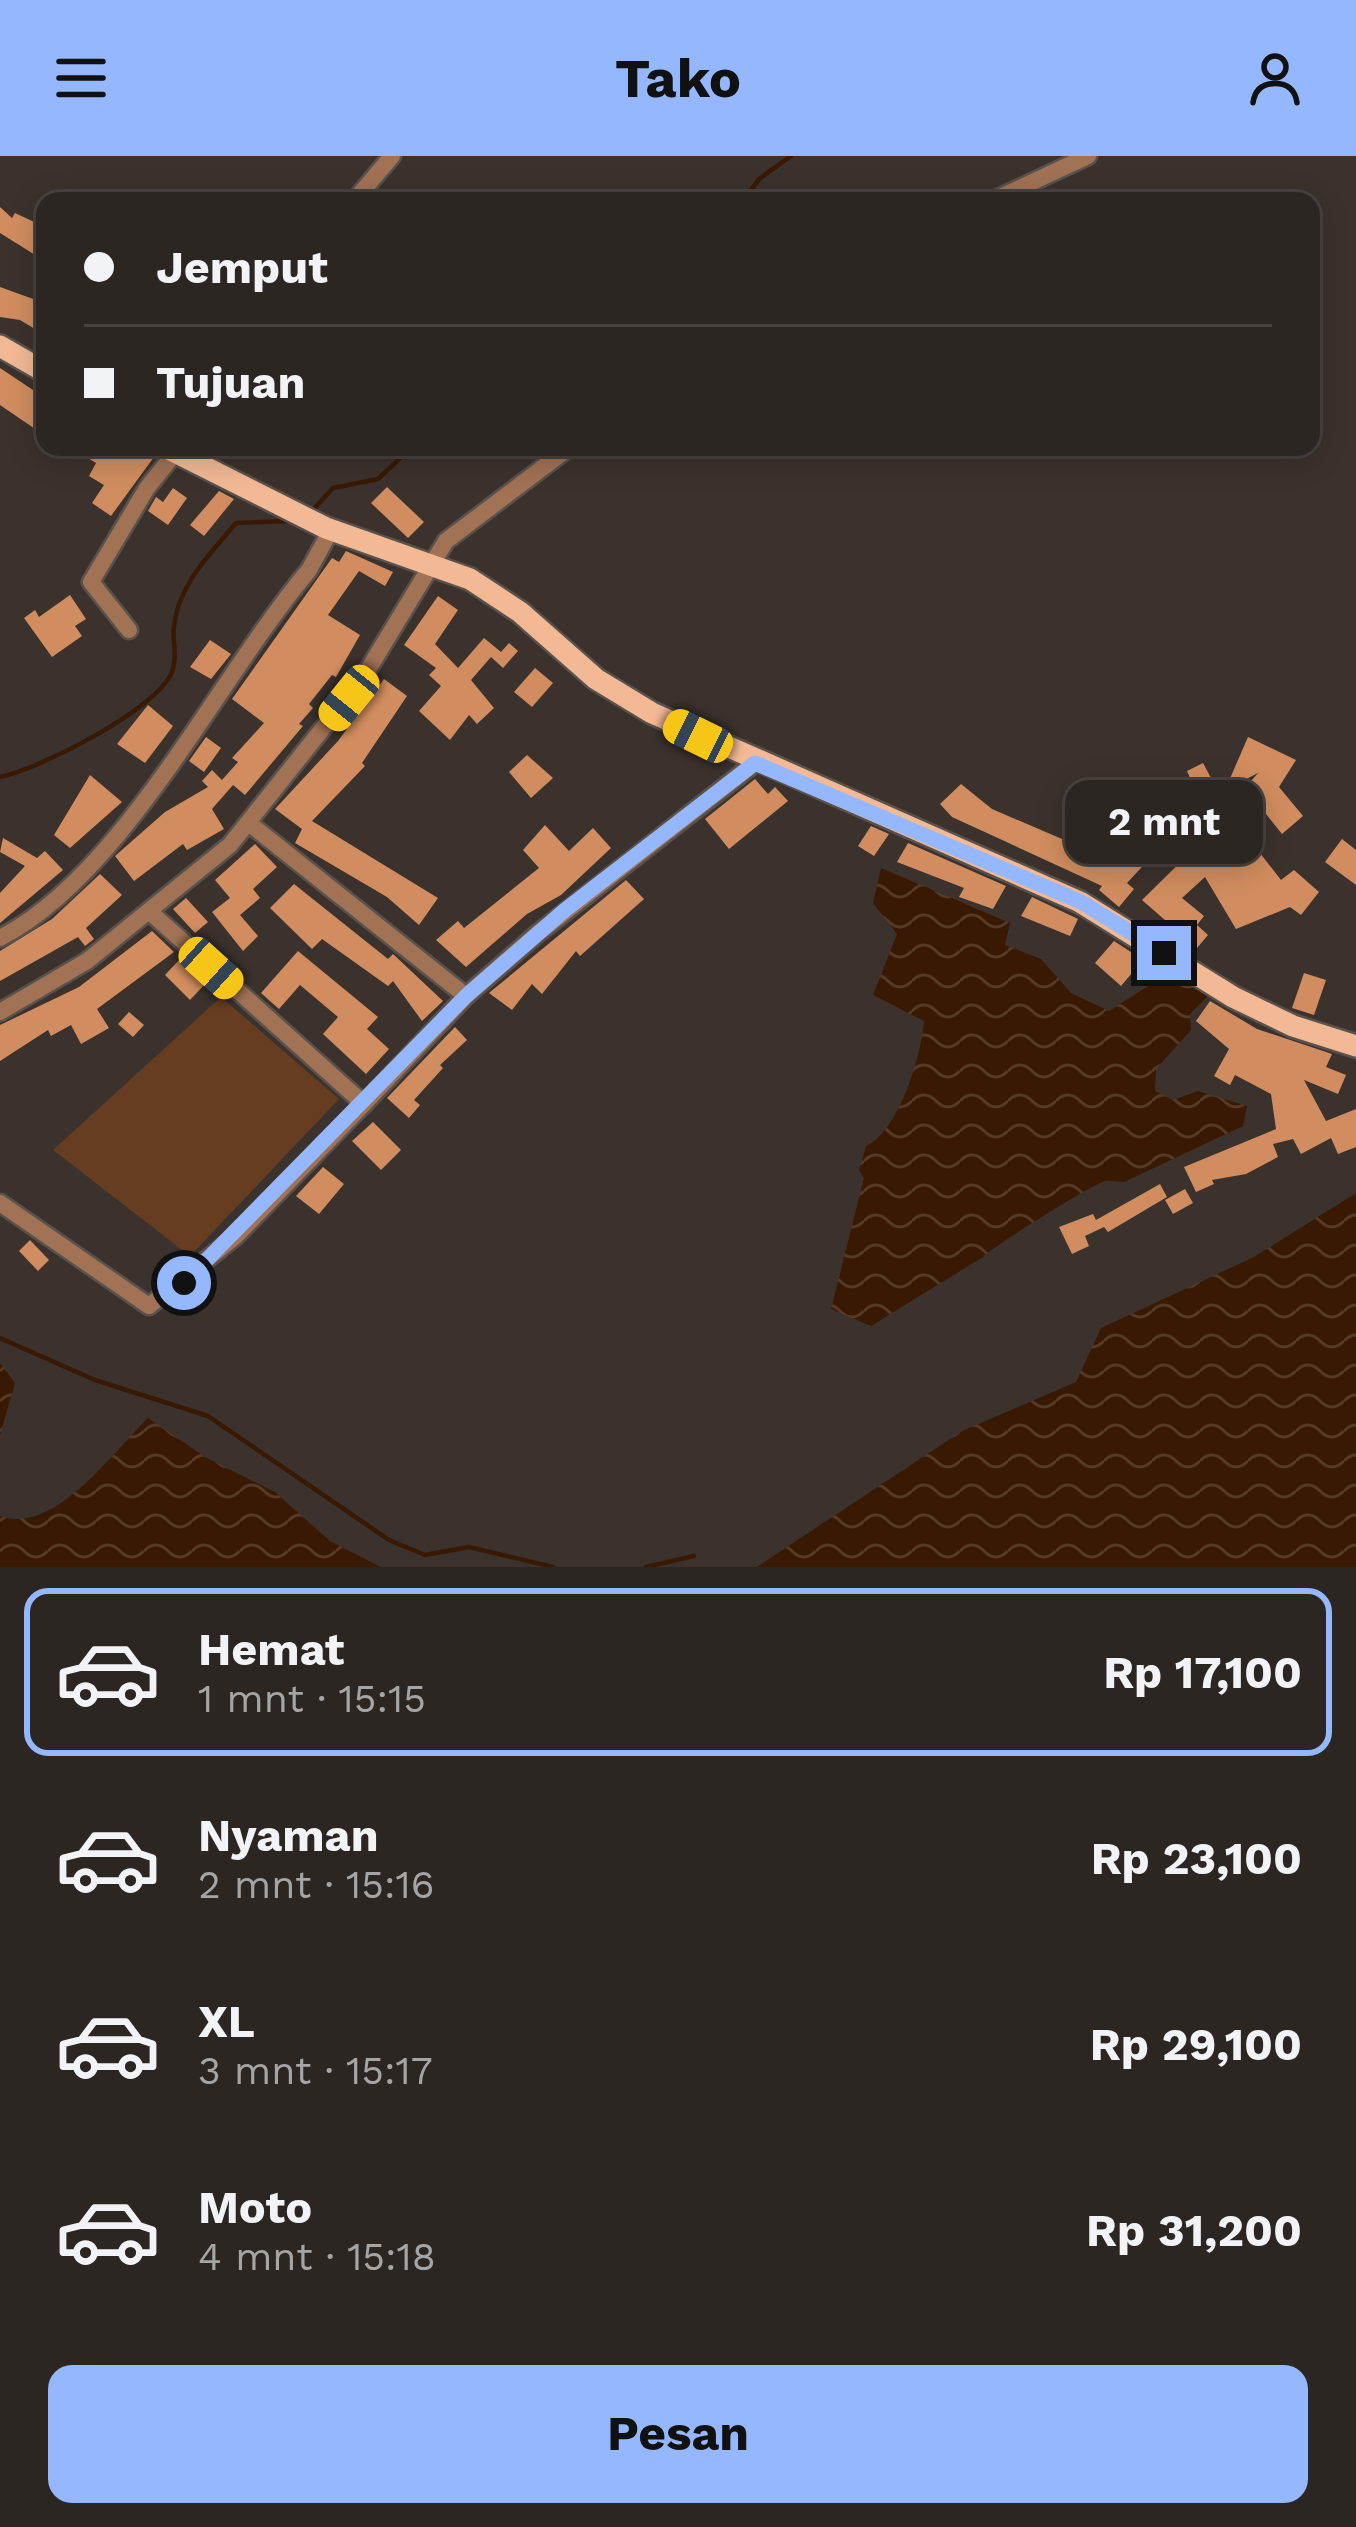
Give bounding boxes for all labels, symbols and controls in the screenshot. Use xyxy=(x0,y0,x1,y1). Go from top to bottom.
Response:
icon: menu xyxy=(48,45,114,111)
icon: person xyxy=(1242,45,1308,111)
text: Tako xyxy=(615,47,741,110)
text: Jemput xyxy=(156,241,328,294)
text: Tujuan xyxy=(156,356,305,409)
car xyxy=(312,659,386,737)
car xyxy=(658,704,738,768)
callout: 2 mnt xyxy=(1065,779,1263,863)
text: 2 mnt xyxy=(1108,799,1220,844)
route end xyxy=(1137,926,1191,980)
car xyxy=(172,931,250,1005)
route start xyxy=(157,1256,211,1310)
icon: car xyxy=(54,1618,162,1726)
text: Hemat xyxy=(198,1623,344,1676)
text: Rp 17,100 xyxy=(1103,1646,1302,1699)
text: 1 mnt · 15:15 xyxy=(198,1676,426,1721)
icon: car xyxy=(54,1804,162,1912)
text: Nyaman xyxy=(198,1809,379,1862)
text: Rp 23,100 xyxy=(1091,1832,1302,1885)
text: 2 mnt · 15:16 xyxy=(198,1862,434,1907)
icon: car xyxy=(54,1990,162,2098)
text: XL xyxy=(198,1995,255,2048)
text: Rp 29,100 xyxy=(1090,2018,1302,2071)
text: 3 mnt · 15:17 xyxy=(198,2048,433,2093)
icon: car xyxy=(54,2176,162,2284)
text: Moto xyxy=(198,2181,312,2234)
text: Rp 31,200 xyxy=(1086,2204,1302,2257)
text: 4 mnt · 15:18 xyxy=(198,2234,436,2279)
button: Pesan xyxy=(48,2365,1308,2503)

